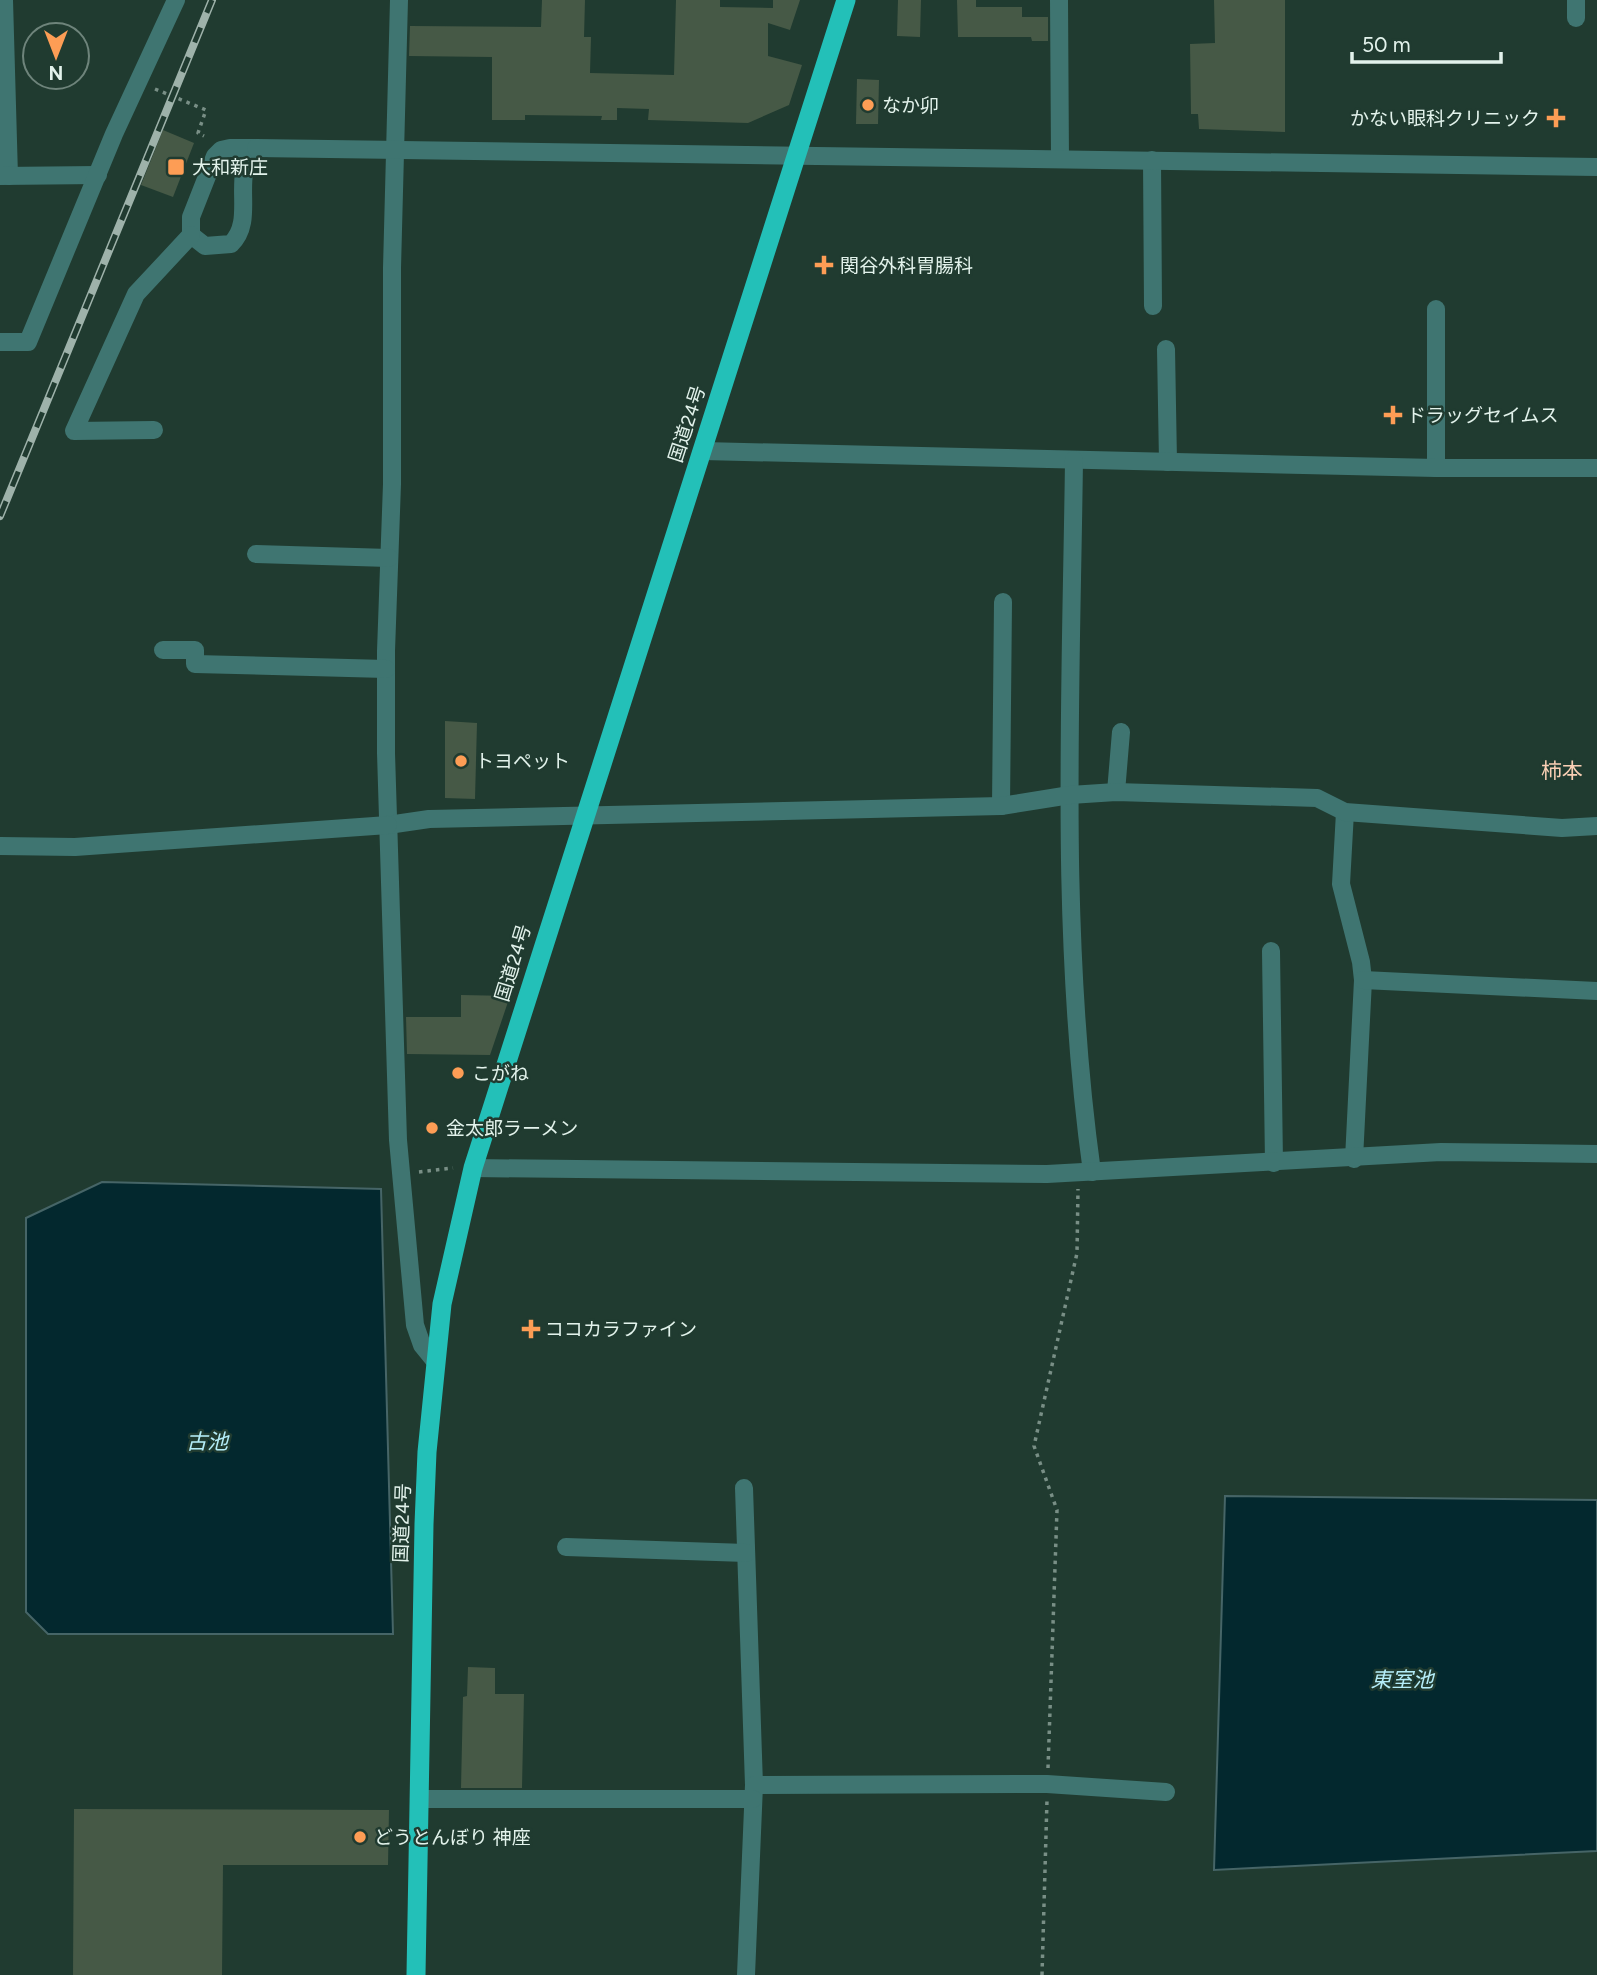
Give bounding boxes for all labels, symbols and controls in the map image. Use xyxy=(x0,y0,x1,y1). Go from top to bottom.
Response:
north arrow xyxy=(21,21,91,91)
scale bar xyxy=(1352,21,1501,65)
text: 50 m xyxy=(1362,32,1411,57)
text: N xyxy=(49,61,63,84)
place label: なか卯 xyxy=(882,94,939,117)
marker: なか卯 xyxy=(860,97,876,113)
place label: かない眼科クリニック xyxy=(1350,107,1540,130)
marker: かない眼科クリニック xyxy=(1546,108,1566,128)
place label: 大和新庄 xyxy=(192,156,268,179)
marker: 大和新庄 xyxy=(166,157,186,177)
place label: 関谷外科胃腸科 xyxy=(840,254,973,277)
marker: 関谷外科胃腸科 xyxy=(814,255,834,275)
street label: 国道24号 xyxy=(664,383,710,465)
place label: ドラッグセイムス xyxy=(1407,404,1559,427)
marker: ドラッグセイムス xyxy=(1385,407,1401,423)
place label: トヨペット xyxy=(475,750,570,773)
marker: トヨペット xyxy=(453,753,469,769)
district label: 柿本 xyxy=(1541,758,1583,783)
street label: 国道24号 xyxy=(490,922,536,1004)
place label: こがね xyxy=(472,1062,529,1085)
marker: こがね xyxy=(450,1065,466,1081)
place label: 金太郎ラーメン xyxy=(446,1117,578,1140)
marker: 金太郎ラーメン xyxy=(424,1120,440,1136)
place label: ココカラファイン xyxy=(545,1318,697,1341)
marker: ココカラファイン xyxy=(523,1321,539,1337)
water label: 古池 xyxy=(186,1429,230,1454)
street label: 国道24号 xyxy=(389,1483,415,1563)
water label: 東室池 xyxy=(1371,1667,1435,1692)
place label: どうとんぼり 神座 xyxy=(374,1826,531,1849)
marker: どうとんぼり 神座 xyxy=(352,1829,368,1845)

